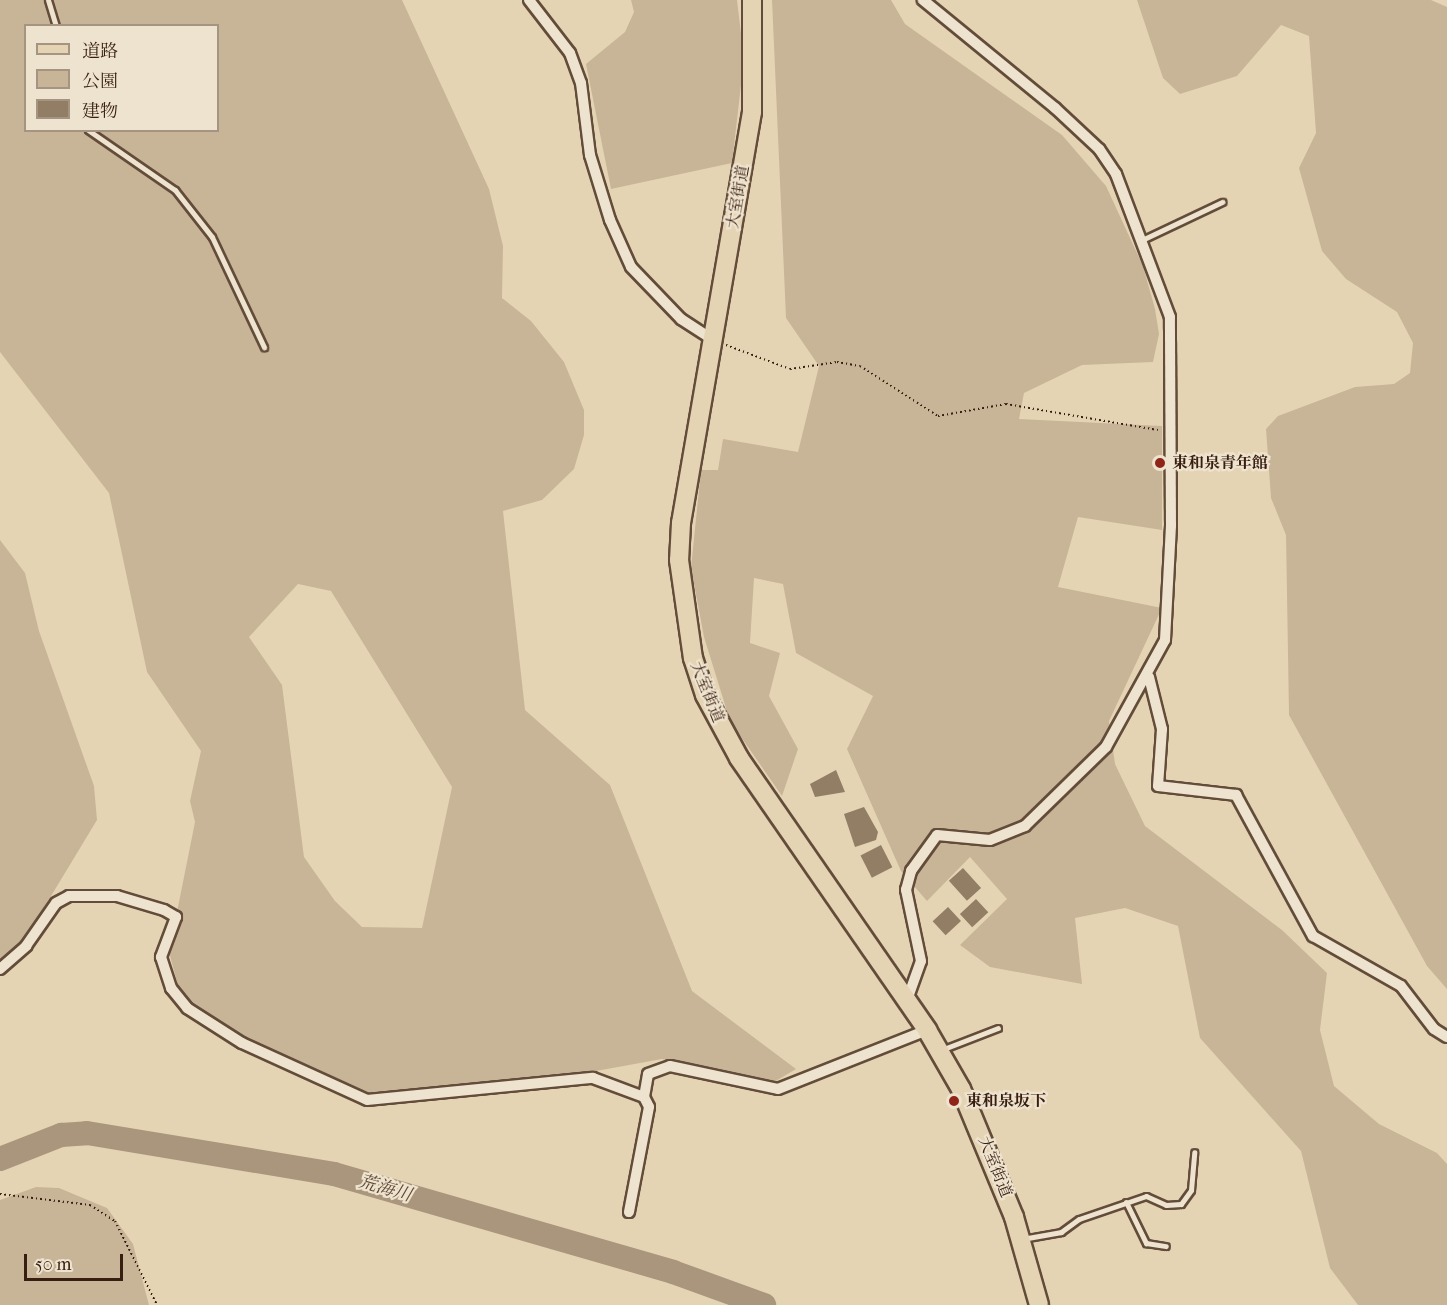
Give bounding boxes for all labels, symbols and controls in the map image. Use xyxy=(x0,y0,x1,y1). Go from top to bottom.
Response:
legend xyxy=(24,24,219,132)
text: 道路 xyxy=(82,41,118,62)
text: 公園 xyxy=(82,71,118,92)
text: 建物 xyxy=(82,101,118,122)
street label: 大室街道 xyxy=(723,164,753,230)
place label: 東和泉青年館 xyxy=(1172,453,1268,473)
marker: 東和泉青年館 xyxy=(1153,456,1167,470)
street label: 大室街道 xyxy=(686,659,728,725)
place label: 東和泉坂下 xyxy=(966,1091,1046,1111)
marker: 東和泉坂下 xyxy=(947,1094,961,1108)
street label: 大室街道 xyxy=(974,1134,1016,1200)
water label: 荒海川 xyxy=(356,1171,414,1207)
scale bar xyxy=(27,1242,126,1280)
text: 50 m xyxy=(35,1254,71,1275)

